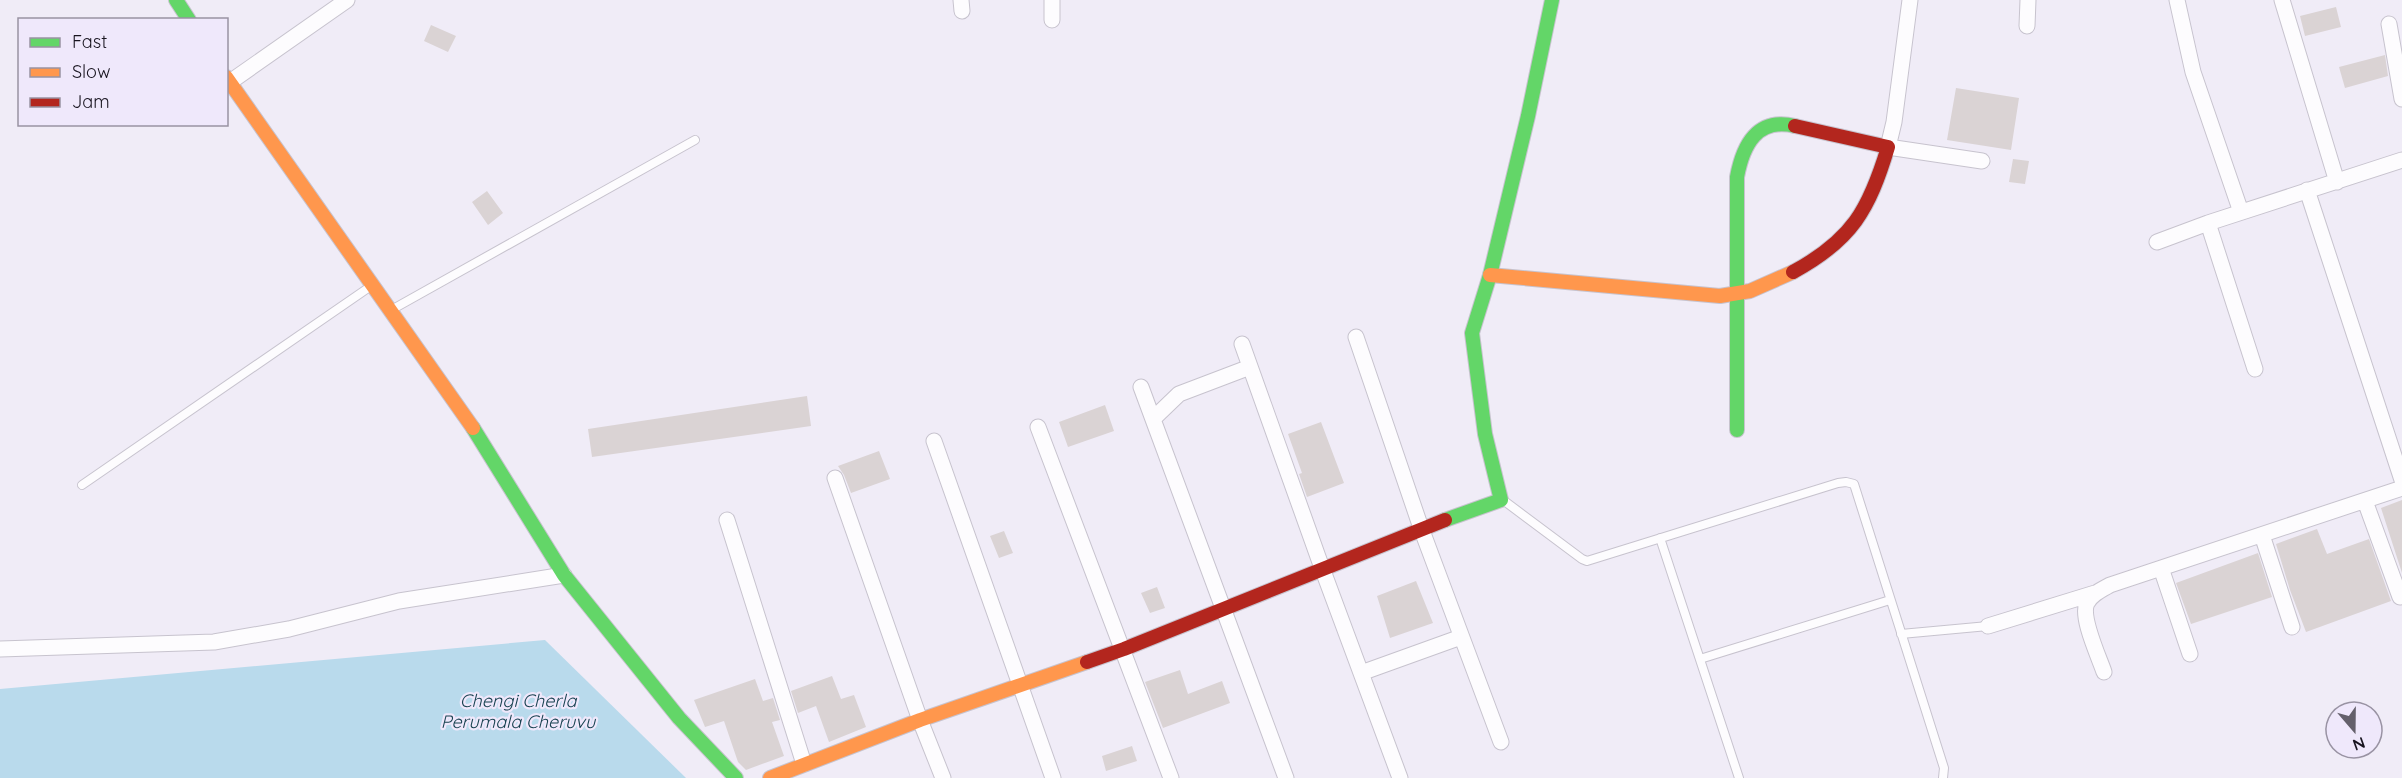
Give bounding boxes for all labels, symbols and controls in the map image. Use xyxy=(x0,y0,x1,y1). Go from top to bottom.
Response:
legend xyxy=(18,18,228,126)
text: Fast xyxy=(72,30,107,53)
text: Slow xyxy=(72,60,110,83)
text: Jam xyxy=(72,90,110,113)
water label: Chengi Cherla Perumala Cheruvu xyxy=(441,689,597,733)
north arrow xyxy=(2324,700,2384,760)
text: N xyxy=(2350,733,2368,756)

